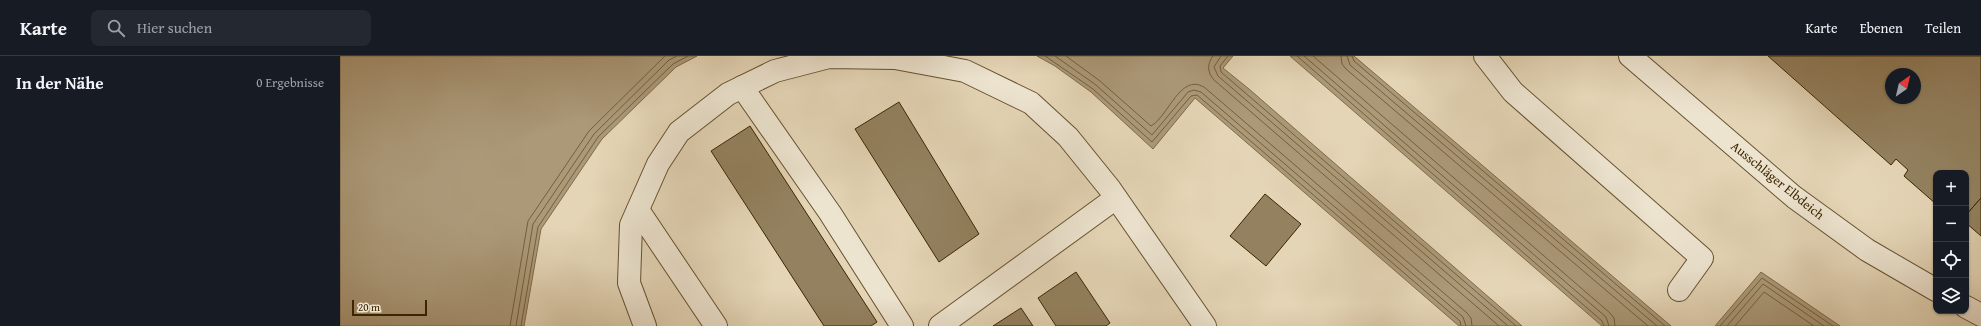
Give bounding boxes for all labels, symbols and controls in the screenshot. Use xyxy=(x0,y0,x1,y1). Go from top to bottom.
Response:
search box xyxy=(91,10,371,46)
text: Karte xyxy=(20,14,67,42)
icon: search xyxy=(105,17,127,39)
text: Hier suchen xyxy=(137,17,212,38)
text: Karte xyxy=(1805,18,1838,38)
text: Ebenen xyxy=(1860,18,1903,38)
text: Teilen xyxy=(1925,18,1961,38)
north arrow xyxy=(1885,68,1921,104)
text: In der Nähe xyxy=(16,70,104,95)
text: 0 Ergebnisse xyxy=(256,73,324,92)
street label: Ausschläger Elbdeich xyxy=(1727,137,1829,224)
map controls xyxy=(1933,170,1969,314)
button: + xyxy=(1933,170,1969,206)
button: − xyxy=(1933,206,1969,242)
button: locate xyxy=(1933,242,1969,278)
button: layers xyxy=(1933,278,1969,314)
scale bar xyxy=(352,298,427,317)
text: 20 m xyxy=(358,299,380,315)

